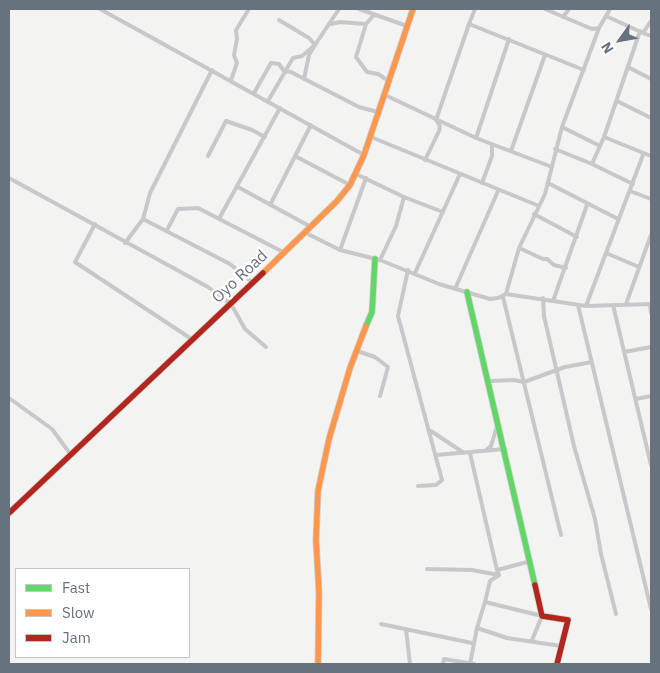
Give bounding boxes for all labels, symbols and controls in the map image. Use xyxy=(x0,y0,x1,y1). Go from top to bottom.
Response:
north arrow xyxy=(595,15,645,65)
text: N xyxy=(597,39,618,57)
street label: Oyo Road xyxy=(208,247,272,307)
legend xyxy=(15,568,190,658)
text: Fast xyxy=(62,578,90,597)
text: Slow xyxy=(62,603,95,622)
text: Jam xyxy=(62,628,91,647)

